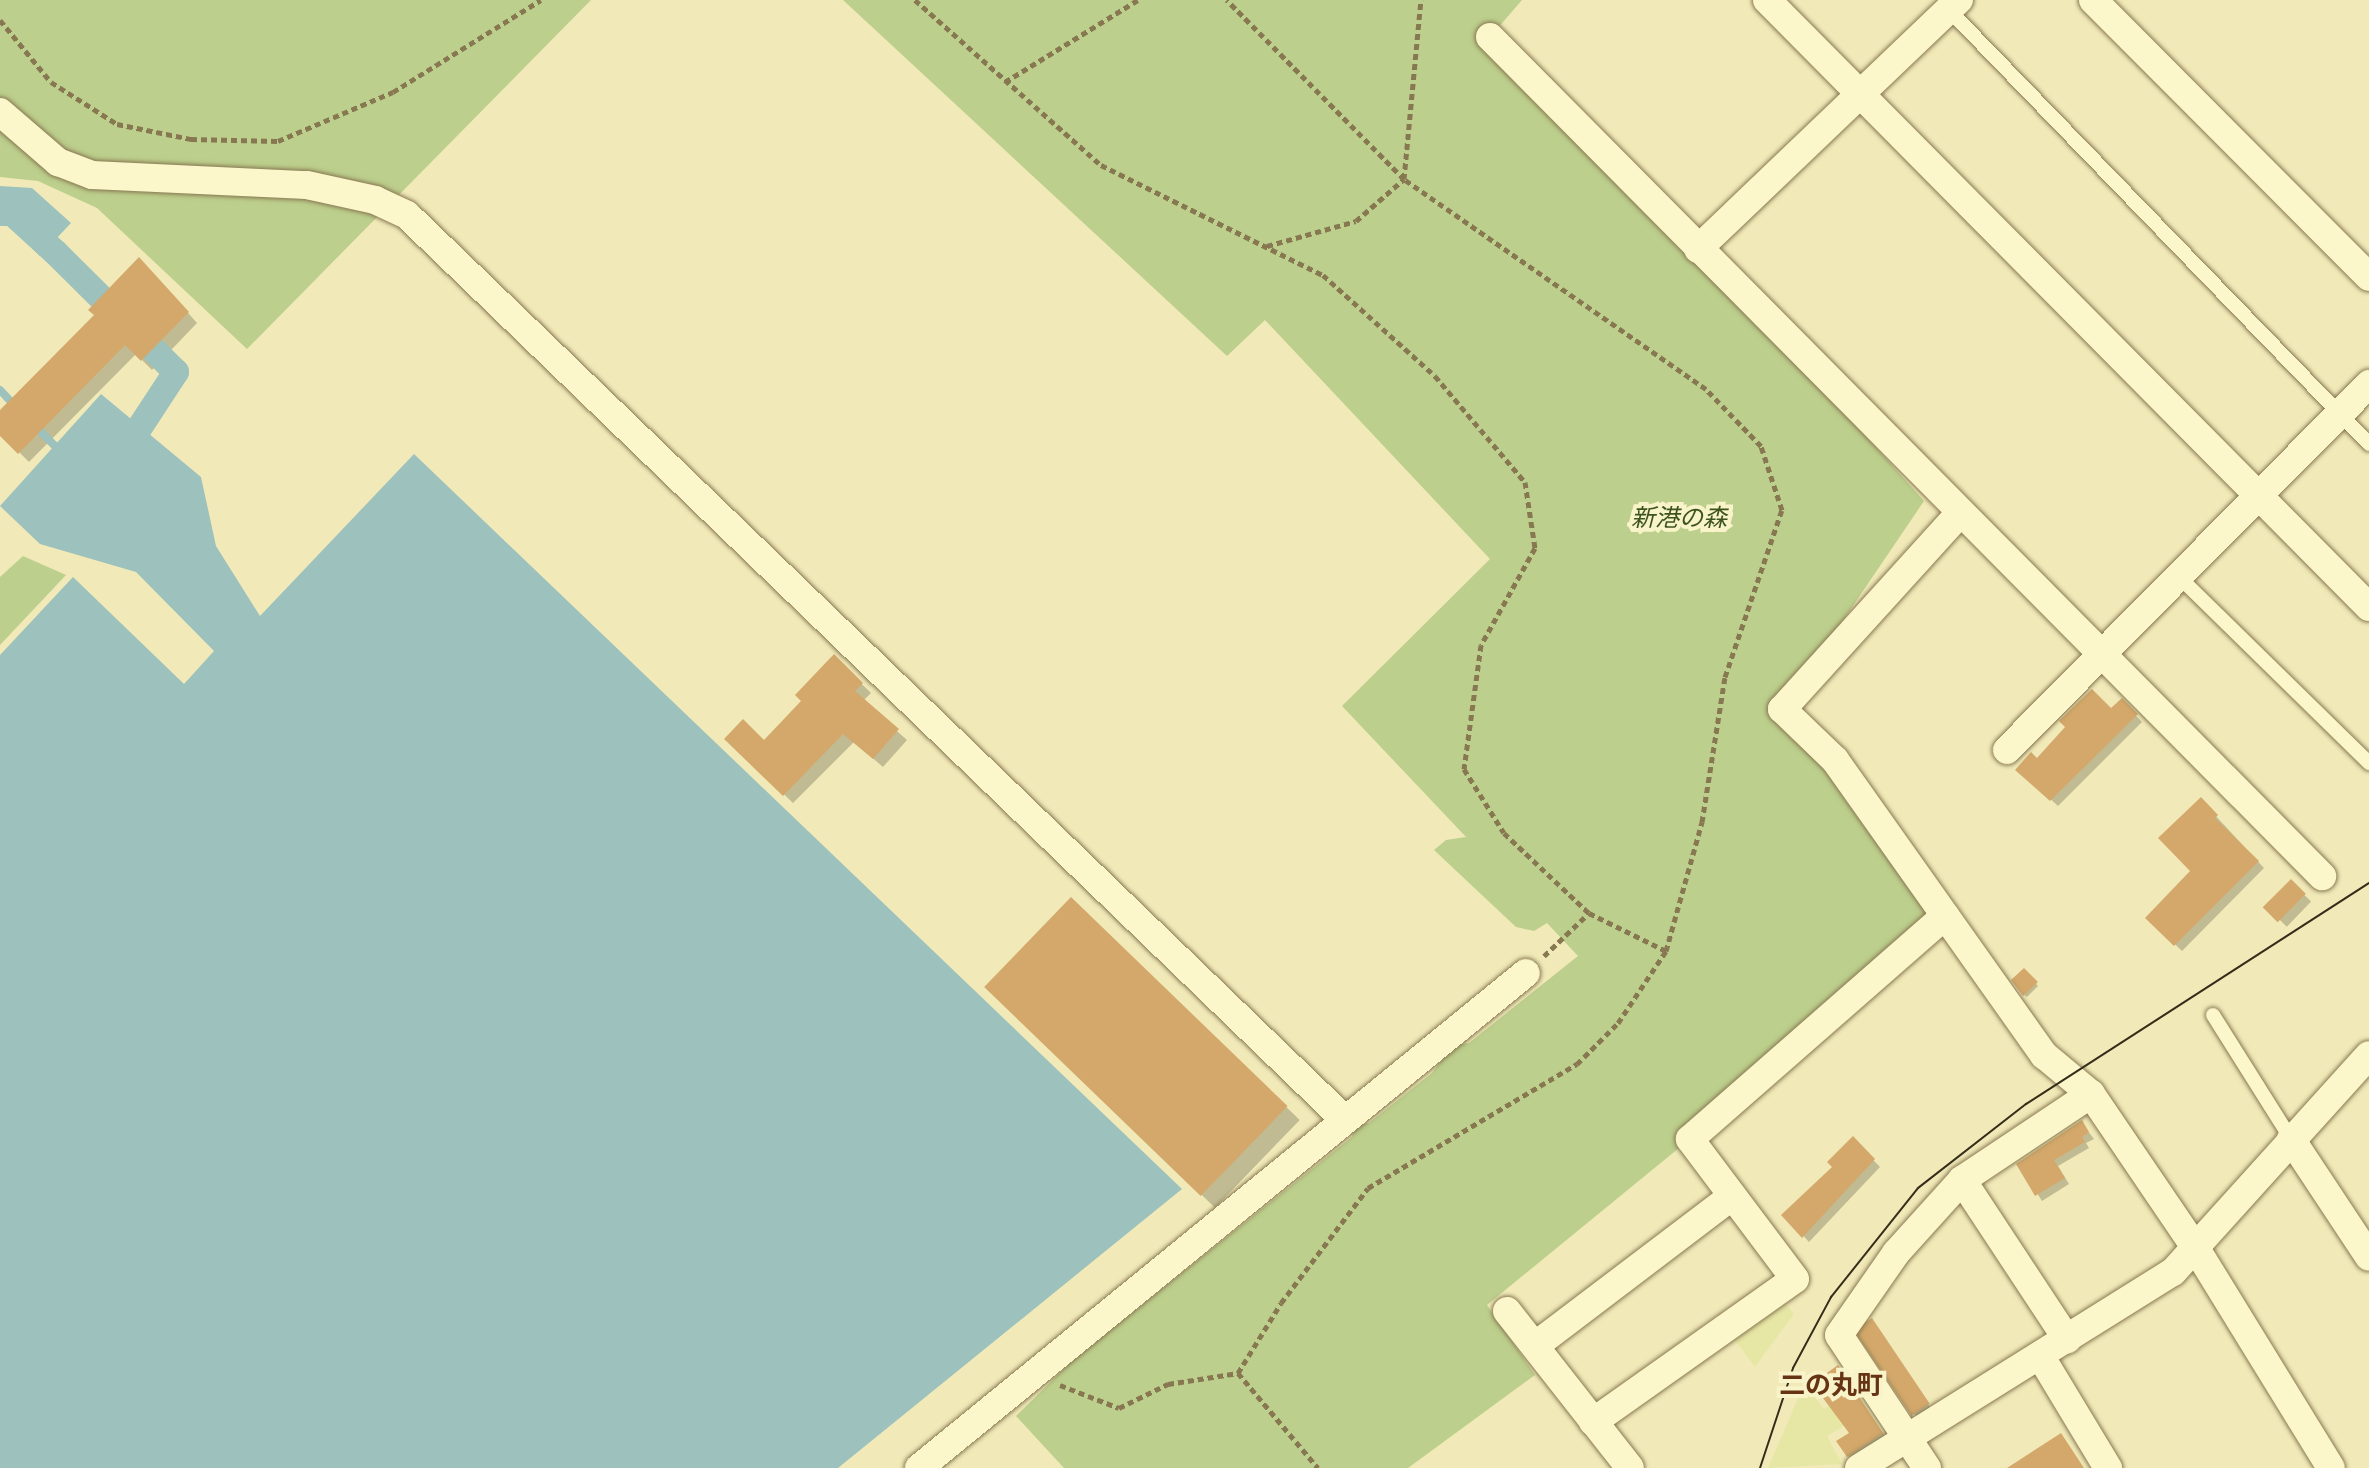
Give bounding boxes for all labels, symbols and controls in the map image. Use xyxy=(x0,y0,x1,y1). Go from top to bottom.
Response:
park label: 新港の森 xyxy=(1631,504,1727,532)
district label: 二の丸町 xyxy=(1779,1369,1883,1401)

